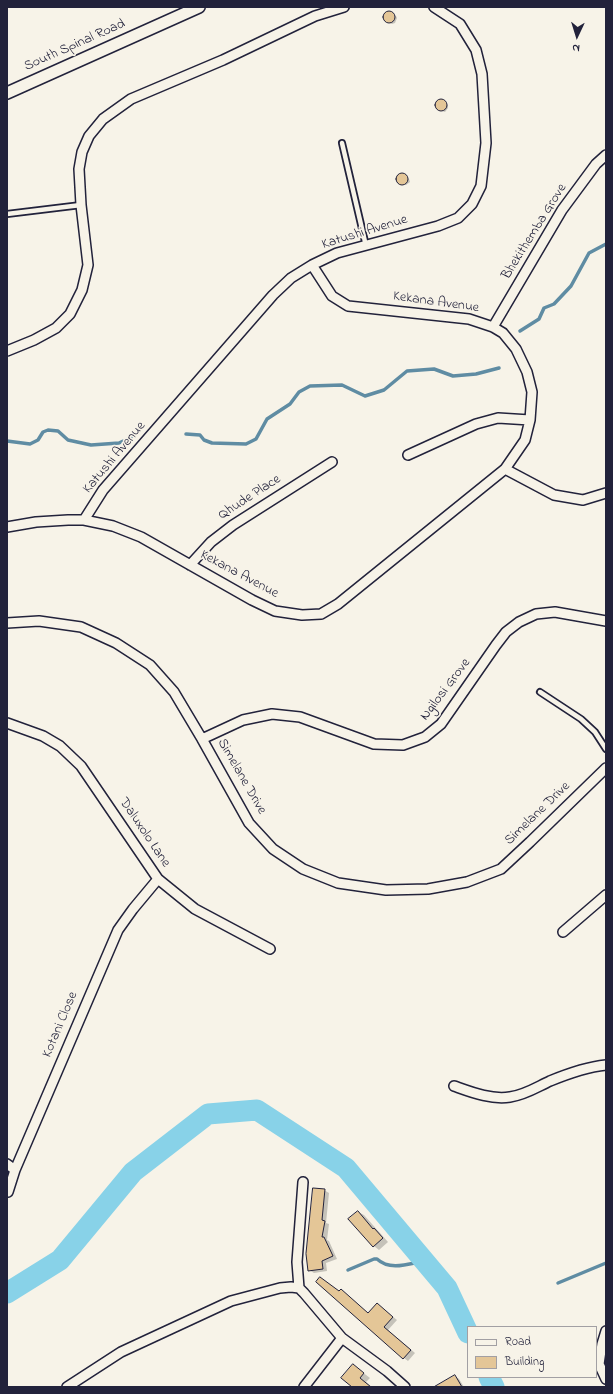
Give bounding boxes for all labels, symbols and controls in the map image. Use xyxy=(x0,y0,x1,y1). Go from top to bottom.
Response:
street label: South Spinal Road xyxy=(22,16,128,76)
north arrow xyxy=(557,16,597,56)
text: N xyxy=(572,40,580,56)
street label: Bhekithemba Grove xyxy=(499,181,571,283)
street label: Katushi Avenue xyxy=(320,212,410,254)
street label: Kekana Avenue xyxy=(392,289,480,317)
street label: Katushi Avenue xyxy=(80,419,150,497)
street label: Qhude Place xyxy=(216,472,284,524)
street label: Kekana Avenue xyxy=(197,547,281,603)
street label: Ngilosi Grove xyxy=(417,656,475,724)
street label: Simelane Drive xyxy=(213,736,269,818)
street label: Simelane Drive xyxy=(502,779,574,849)
street label: Daluxolo Lane xyxy=(115,795,173,871)
street label: Kotani Close xyxy=(40,990,82,1060)
legend xyxy=(467,1326,597,1378)
text: Road xyxy=(505,1333,531,1351)
text: Building xyxy=(505,1353,544,1371)

